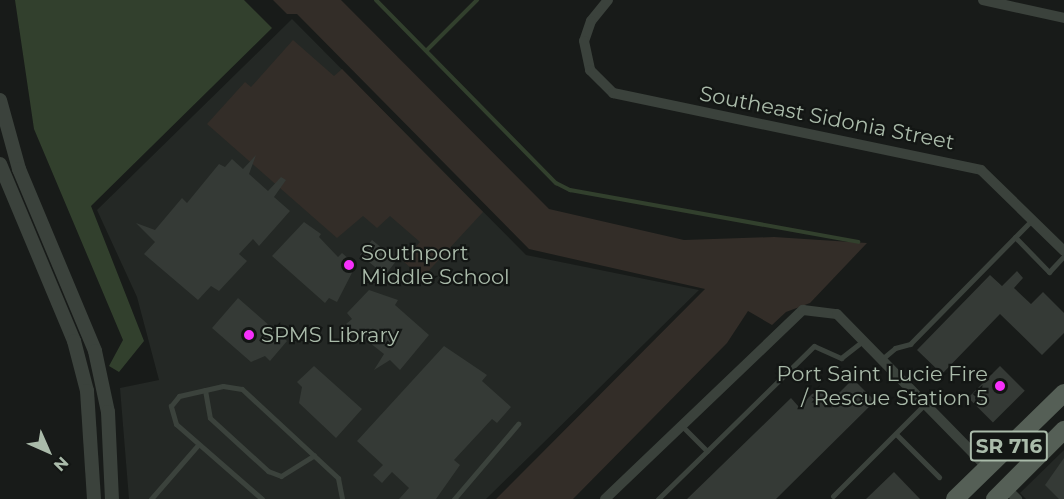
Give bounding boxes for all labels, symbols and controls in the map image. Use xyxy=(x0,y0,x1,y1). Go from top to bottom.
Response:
street label: Southeast Sidonia Street xyxy=(697,81,957,155)
place label: Southport Middle School xyxy=(361,240,510,290)
marker: Southport Middle School xyxy=(342,258,356,272)
place label: SPMS Library xyxy=(261,322,399,348)
marker: SPMS Library xyxy=(242,328,256,342)
place label: Port Saint Lucie Fire / Rescue Station 5 xyxy=(776,361,988,411)
marker: Port Saint Lucie Fire / Rescue Station 5 xyxy=(993,379,1007,393)
north arrow xyxy=(18,421,78,481)
road number: SR 716 xyxy=(968,429,1050,463)
text: N xyxy=(50,453,72,475)

